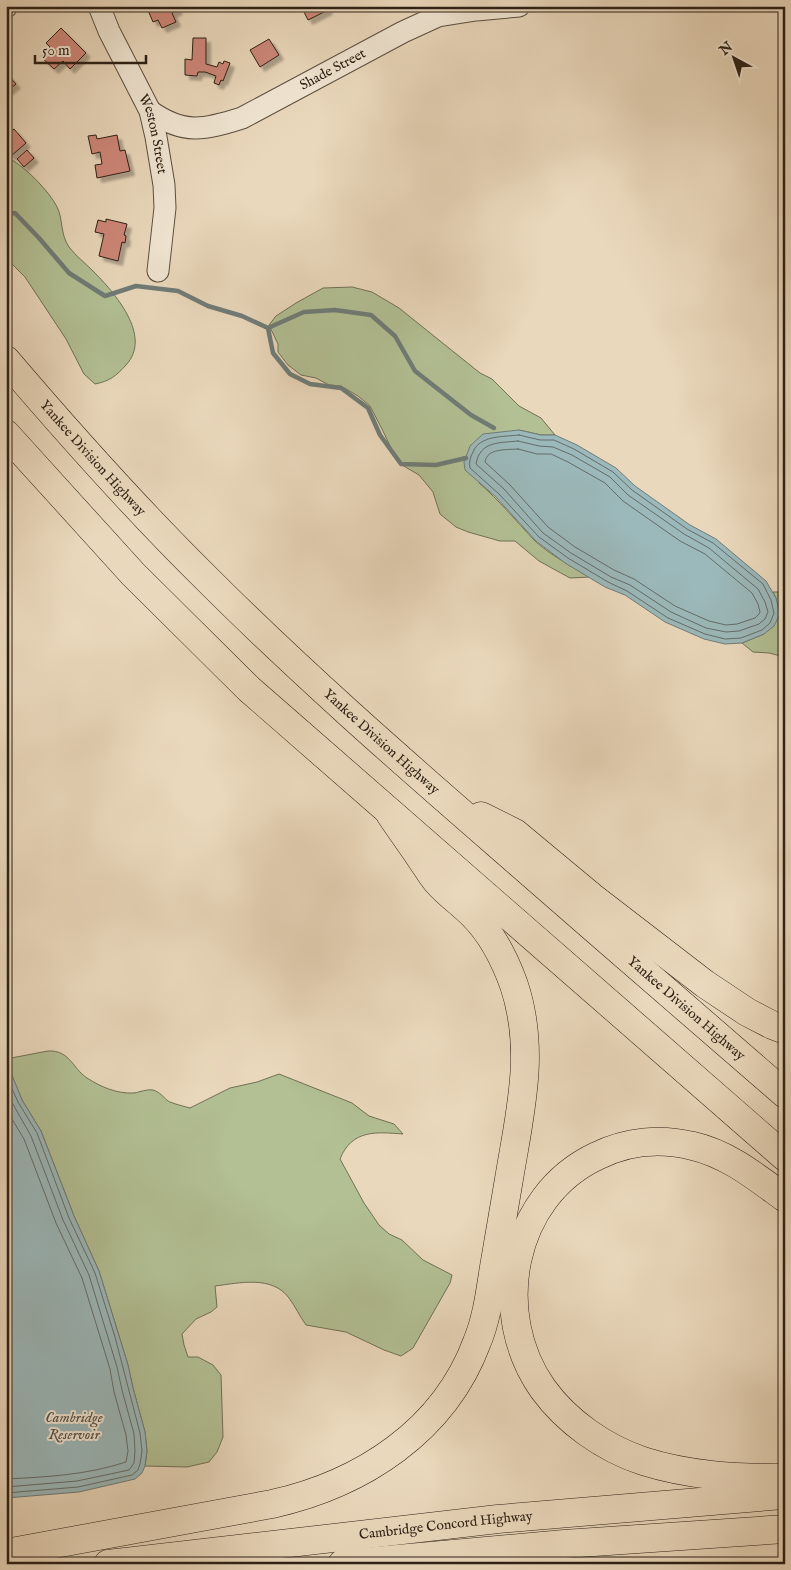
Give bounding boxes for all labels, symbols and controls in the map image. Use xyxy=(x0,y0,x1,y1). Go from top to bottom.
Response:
scale bar xyxy=(35,32,146,64)
north arrow xyxy=(708,32,758,82)
text: N xyxy=(715,38,737,60)
text: 50 m xyxy=(42,41,70,60)
street label: Shade Street xyxy=(297,44,369,95)
street label: Weston Street xyxy=(134,91,171,175)
street label: Yankee Division Highway xyxy=(36,396,150,520)
street label: Yankee Division Highway xyxy=(319,685,443,799)
street label: Yankee Division Highway xyxy=(624,953,749,1065)
water label: Cambridge Reservoir xyxy=(45,1408,103,1444)
street label: Cambridge Concord Highway xyxy=(358,1507,533,1544)

